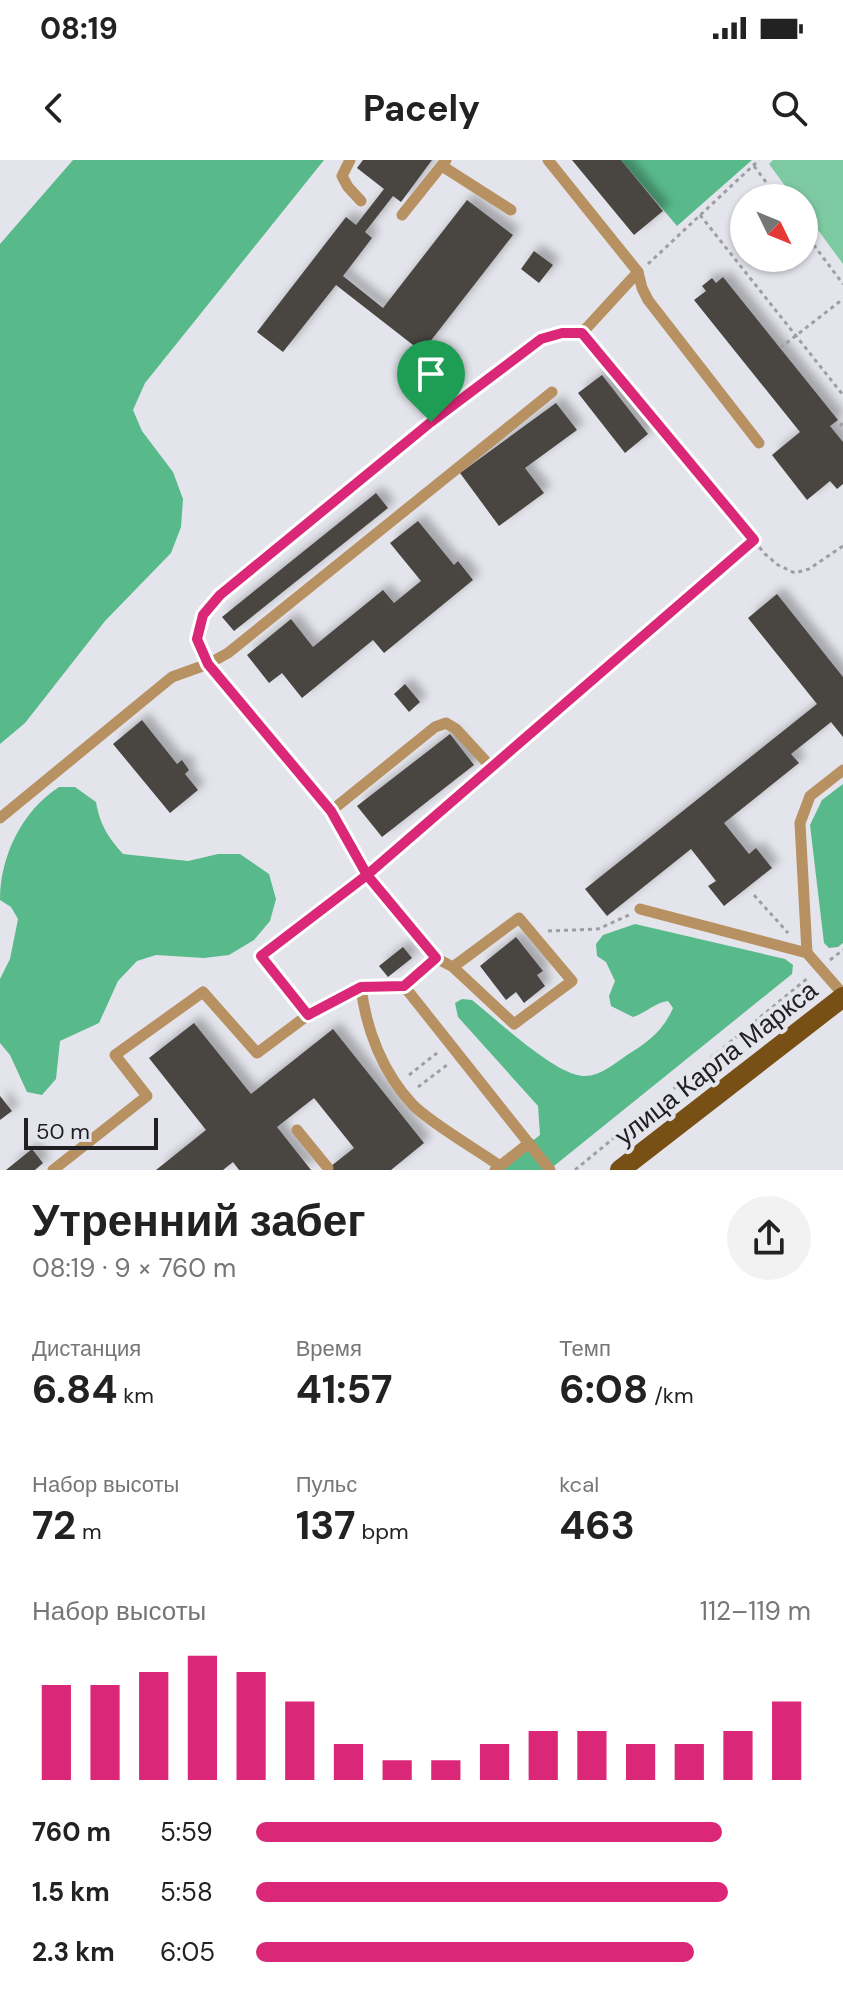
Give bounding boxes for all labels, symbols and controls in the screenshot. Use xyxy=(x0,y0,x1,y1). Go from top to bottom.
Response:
text: 08:19 xyxy=(40,9,118,48)
text: Pacely xyxy=(363,85,480,132)
icon: back xyxy=(32,86,76,130)
icon: search xyxy=(767,86,811,130)
north arrow xyxy=(730,184,818,272)
map controls xyxy=(730,184,818,272)
pin xyxy=(397,340,465,422)
icon: arrive xyxy=(409,352,453,396)
street label: улица Карла Маркса xyxy=(608,973,825,1153)
scale bar xyxy=(24,1114,158,1150)
text: 50 m xyxy=(36,1117,90,1146)
text: Утренний забег xyxy=(32,1192,366,1250)
button: share xyxy=(727,1196,811,1280)
text: 08:19 · 9 × 760 m xyxy=(32,1251,236,1285)
text: Дистанция xyxy=(32,1334,141,1363)
text: Время xyxy=(296,1334,362,1363)
text: Темп xyxy=(559,1334,611,1363)
text: 6.84 xyxy=(32,1363,117,1415)
text: 41:57 xyxy=(296,1363,392,1415)
text: 6:08 xyxy=(559,1363,648,1415)
text: km xyxy=(117,1381,154,1410)
text: /km xyxy=(648,1381,694,1410)
text: Набор высоты xyxy=(32,1470,179,1499)
text: Пульс xyxy=(296,1470,357,1499)
text: kcal xyxy=(559,1470,599,1499)
text: 72 xyxy=(32,1499,76,1551)
text: 137 xyxy=(296,1499,356,1551)
text: 463 xyxy=(559,1499,635,1551)
text: m xyxy=(76,1517,102,1546)
text: bpm xyxy=(356,1517,409,1546)
text: Набор высоты xyxy=(32,1594,206,1628)
text: 112–119 m xyxy=(700,1594,811,1628)
text: 760 m xyxy=(32,1815,111,1849)
text: 5:59 xyxy=(160,1815,213,1849)
text: 1.5 km xyxy=(32,1875,110,1909)
text: 5:58 xyxy=(160,1875,213,1909)
text: 2.3 km xyxy=(32,1935,115,1969)
text: 6:05 xyxy=(160,1935,215,1969)

